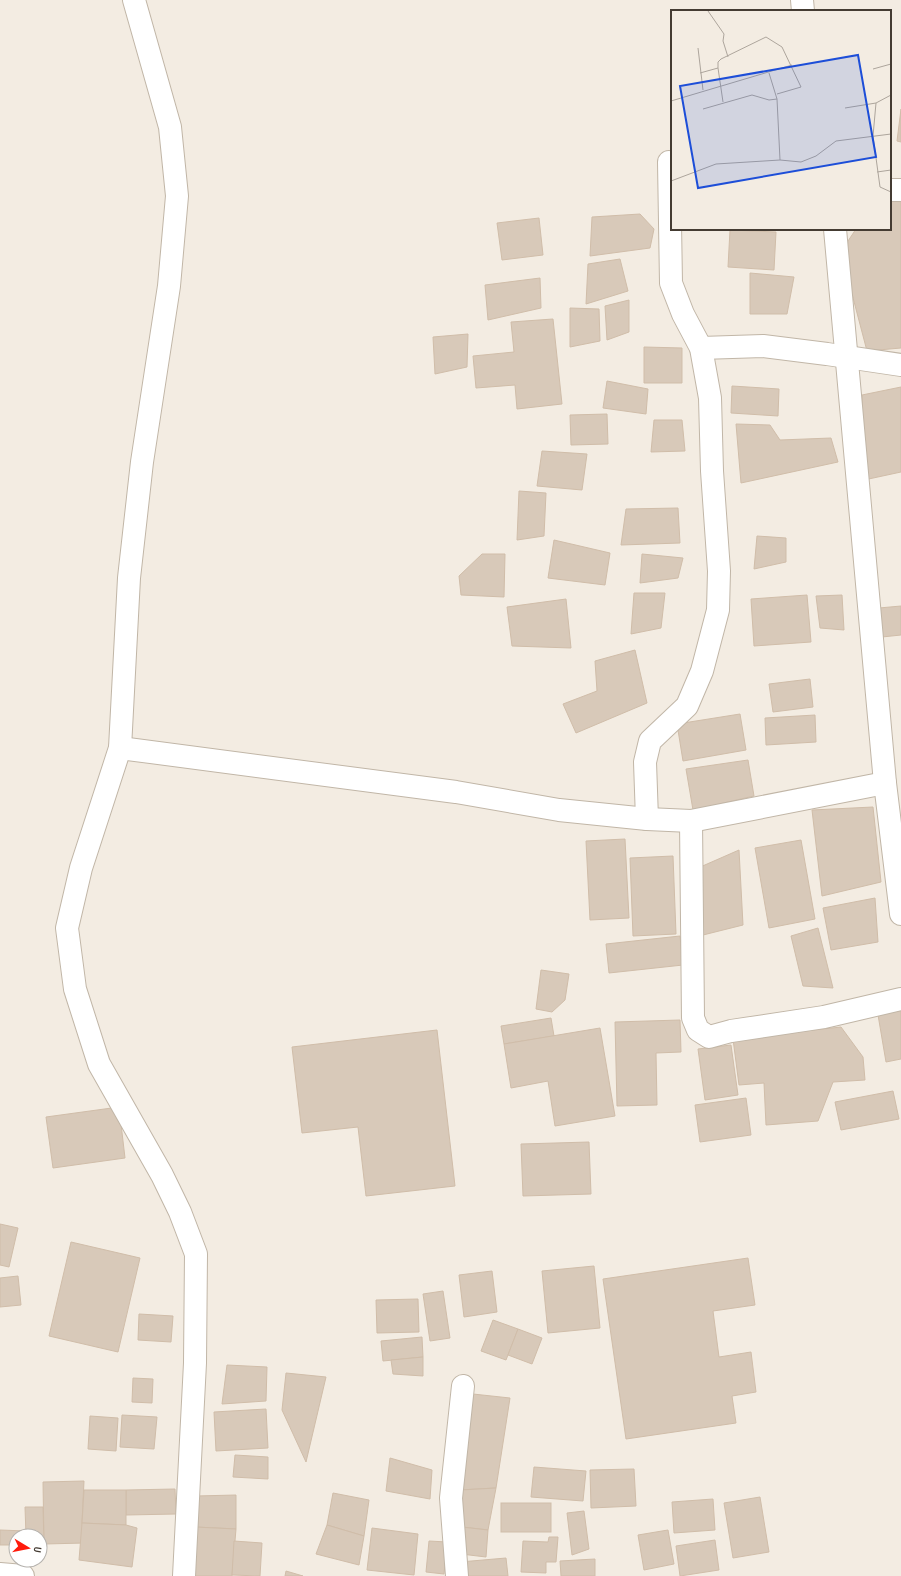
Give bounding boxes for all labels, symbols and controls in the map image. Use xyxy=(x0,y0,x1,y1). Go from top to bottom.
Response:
inset map xyxy=(671,10,891,230)
north arrow xyxy=(8,1528,48,1568)
text: U xyxy=(30,1546,44,1554)

